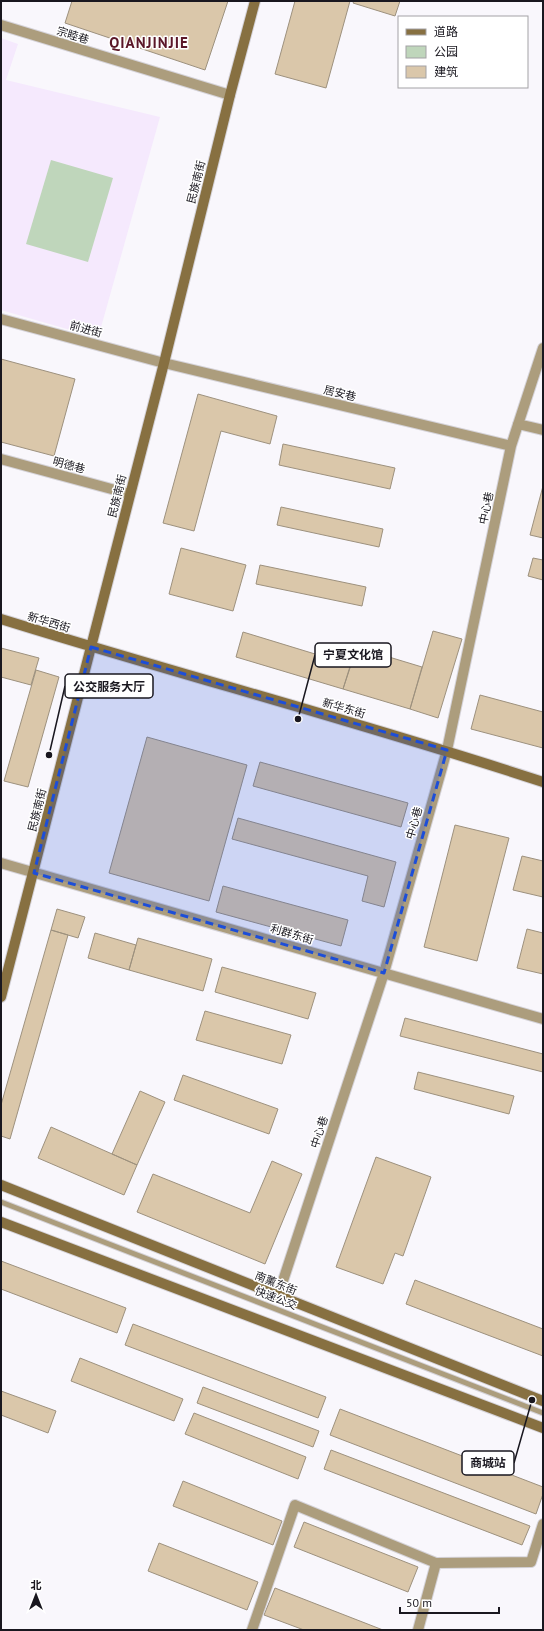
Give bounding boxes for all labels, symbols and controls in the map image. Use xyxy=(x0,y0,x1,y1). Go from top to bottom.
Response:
legend xyxy=(398,16,528,88)
street label: 宗睦巷 xyxy=(55,23,91,47)
text: 道路 xyxy=(434,24,458,39)
district label: QIANJINJIE xyxy=(109,33,189,52)
text: 公园 xyxy=(434,44,458,59)
text: 建筑 xyxy=(434,64,458,79)
street label: 民族南街 xyxy=(184,159,208,205)
street label: 前进街 xyxy=(68,318,104,340)
street label: 居安巷 xyxy=(322,382,358,404)
street label: 明德巷 xyxy=(51,454,87,476)
street label: 民族南街 xyxy=(105,473,129,519)
street label: 中心巷 xyxy=(476,490,496,526)
street label: 新华西街 xyxy=(26,609,72,635)
callout: 宁夏文化馆 xyxy=(315,643,391,667)
text: 宁夏文化馆 xyxy=(323,647,383,662)
callout: 公交服务大厅 xyxy=(65,674,153,698)
text: 公交服务大厅 xyxy=(73,679,145,694)
street label: 新华东街 xyxy=(321,695,367,721)
street label: 民族南街 xyxy=(25,787,49,833)
street label: 中心巷 xyxy=(403,805,425,841)
street label: 利群东街 xyxy=(269,921,315,947)
street label: 中心巷 xyxy=(307,1114,331,1150)
street label: 南薰东街 xyxy=(253,1268,299,1298)
street label: 快速公交 xyxy=(253,1284,299,1312)
callout: 商城站 xyxy=(462,1451,514,1475)
text: 商城站 xyxy=(470,1455,506,1470)
north arrow xyxy=(16,1575,56,1615)
text: 北 xyxy=(31,1578,42,1592)
scale bar xyxy=(400,1589,499,1615)
text: 50 m xyxy=(406,1595,432,1610)

